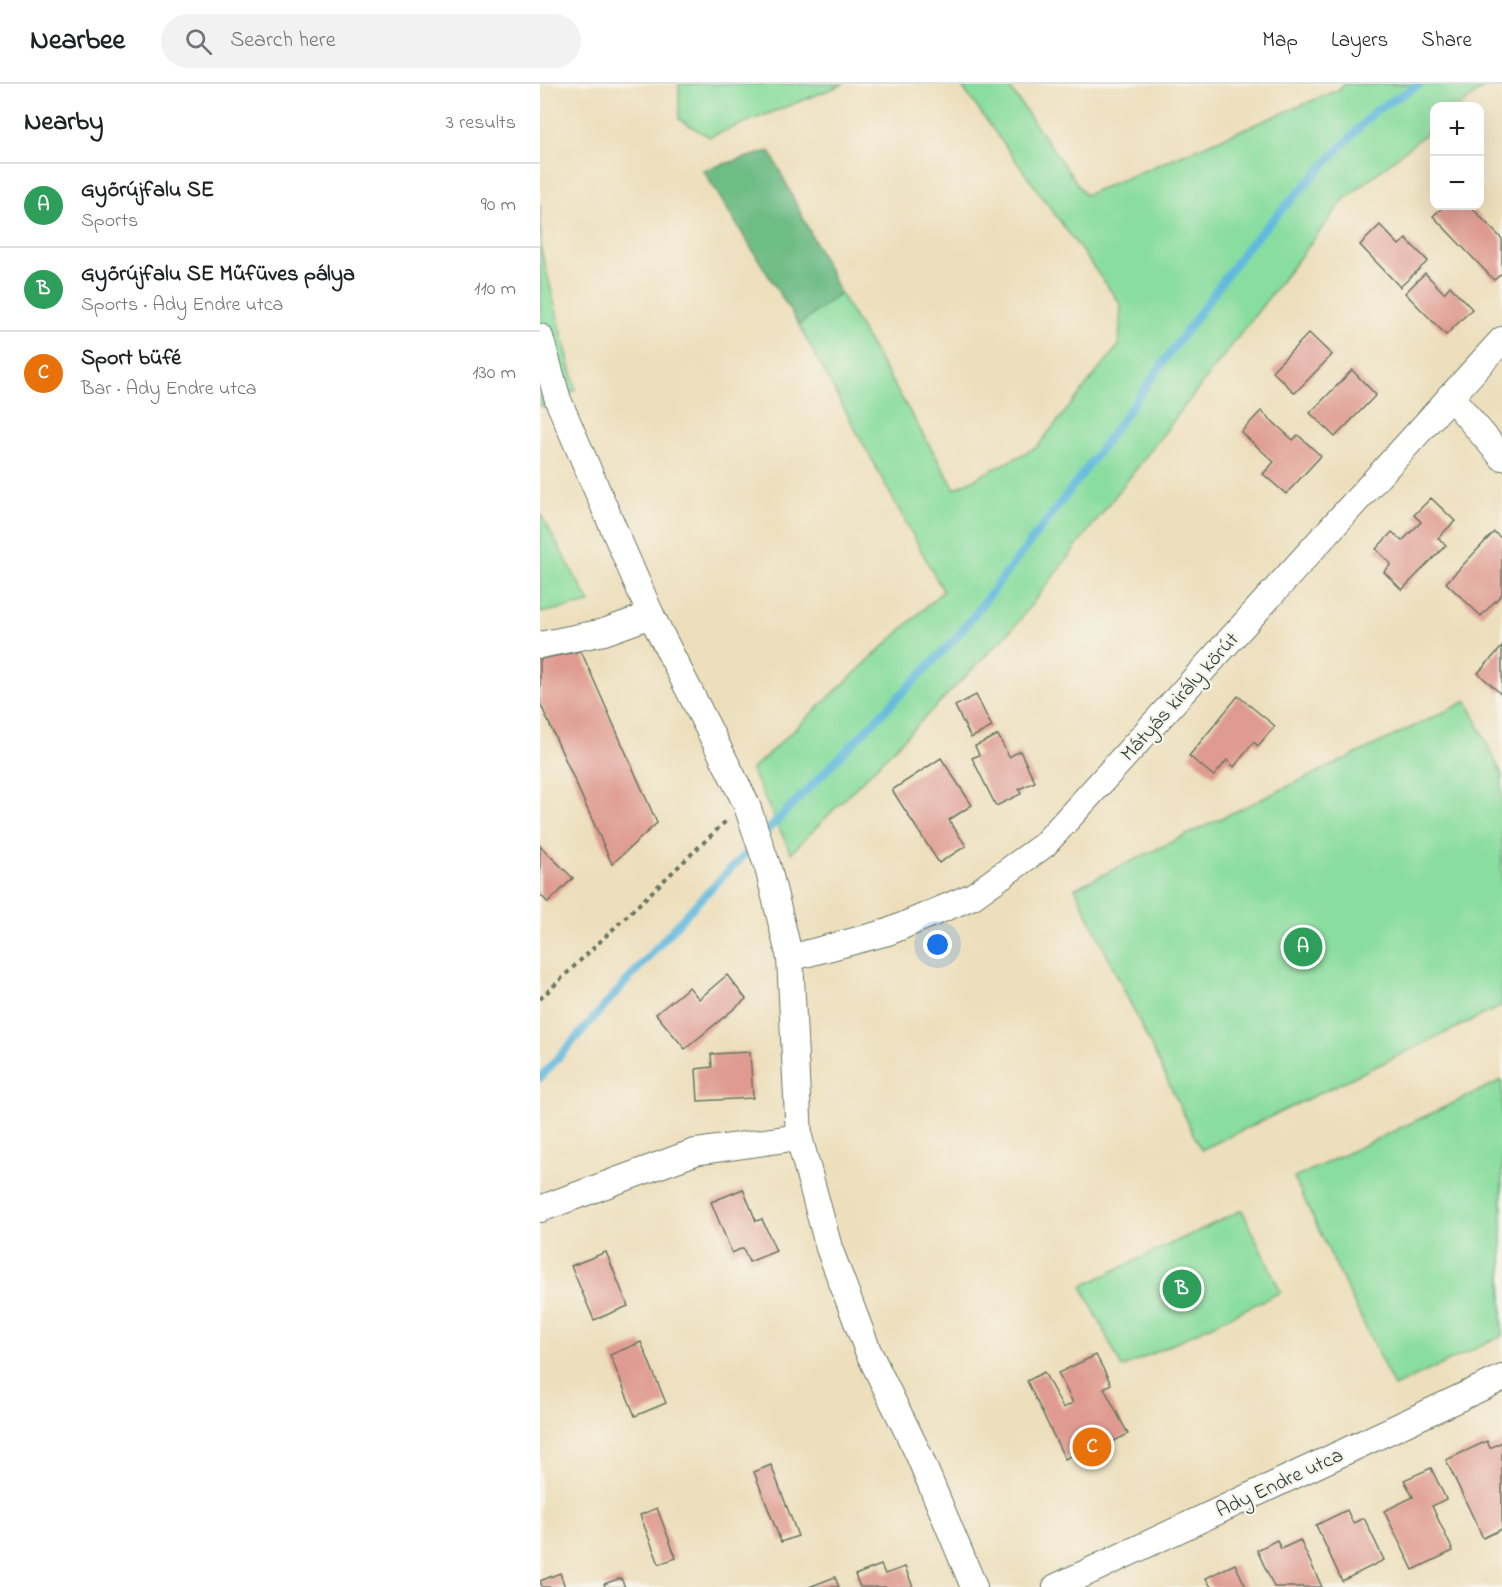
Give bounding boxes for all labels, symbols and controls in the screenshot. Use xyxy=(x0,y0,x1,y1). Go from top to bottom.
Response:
search box xyxy=(161,14,581,68)
text: Nearbee xyxy=(30,21,125,62)
icon: search xyxy=(182,25,215,58)
text: Search here xyxy=(230,25,336,57)
text: Map xyxy=(1262,26,1298,56)
text: Layers xyxy=(1331,26,1388,56)
text: Share xyxy=(1421,26,1472,56)
map controls xyxy=(1430,102,1484,210)
button: + xyxy=(1430,102,1484,156)
text: Nearby xyxy=(24,104,103,142)
text: 3 results xyxy=(446,109,516,138)
button: − xyxy=(1430,156,1484,210)
text: Győrújfalu SE xyxy=(81,175,214,207)
text: A xyxy=(37,191,50,220)
text: 90 m xyxy=(481,191,516,220)
text: Sports xyxy=(81,207,138,236)
text: Győrújfalu SE Műfüves pálya xyxy=(81,259,355,291)
text: B xyxy=(37,275,50,304)
text: 110 m xyxy=(474,275,516,304)
text: Sports · Ady Endre utca xyxy=(81,291,283,320)
text: Sport büfé xyxy=(81,343,181,375)
text: C xyxy=(38,359,49,388)
text: 130 m xyxy=(472,359,516,388)
text: Bar · Ady Endre utca xyxy=(81,375,257,404)
street label: Mátyás király körút xyxy=(1114,626,1248,770)
pin: A xyxy=(1284,924,1323,970)
your location xyxy=(923,930,952,959)
pin: B xyxy=(1162,1266,1202,1312)
pin: C xyxy=(1072,1424,1112,1470)
street label: Ady Endre utca xyxy=(1211,1441,1349,1528)

